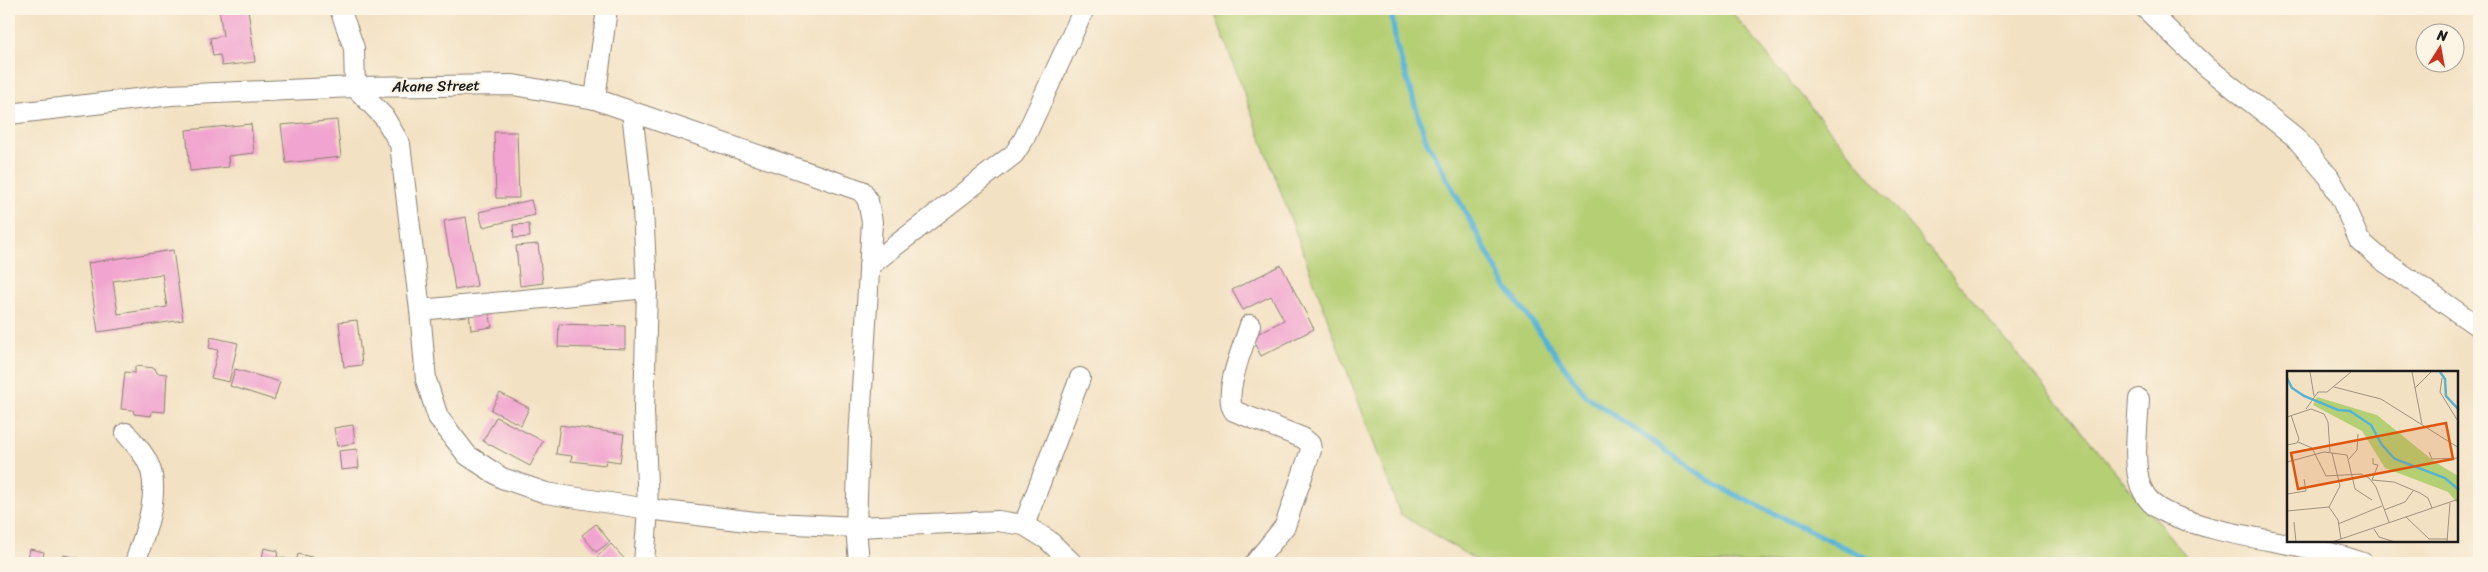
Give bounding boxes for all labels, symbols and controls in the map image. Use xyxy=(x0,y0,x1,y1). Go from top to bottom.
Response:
north arrow xyxy=(2416,22,2466,72)
text: N xyxy=(2434,22,2450,49)
street label: Akane Street xyxy=(391,72,481,100)
inset map xyxy=(2287,371,2458,542)

